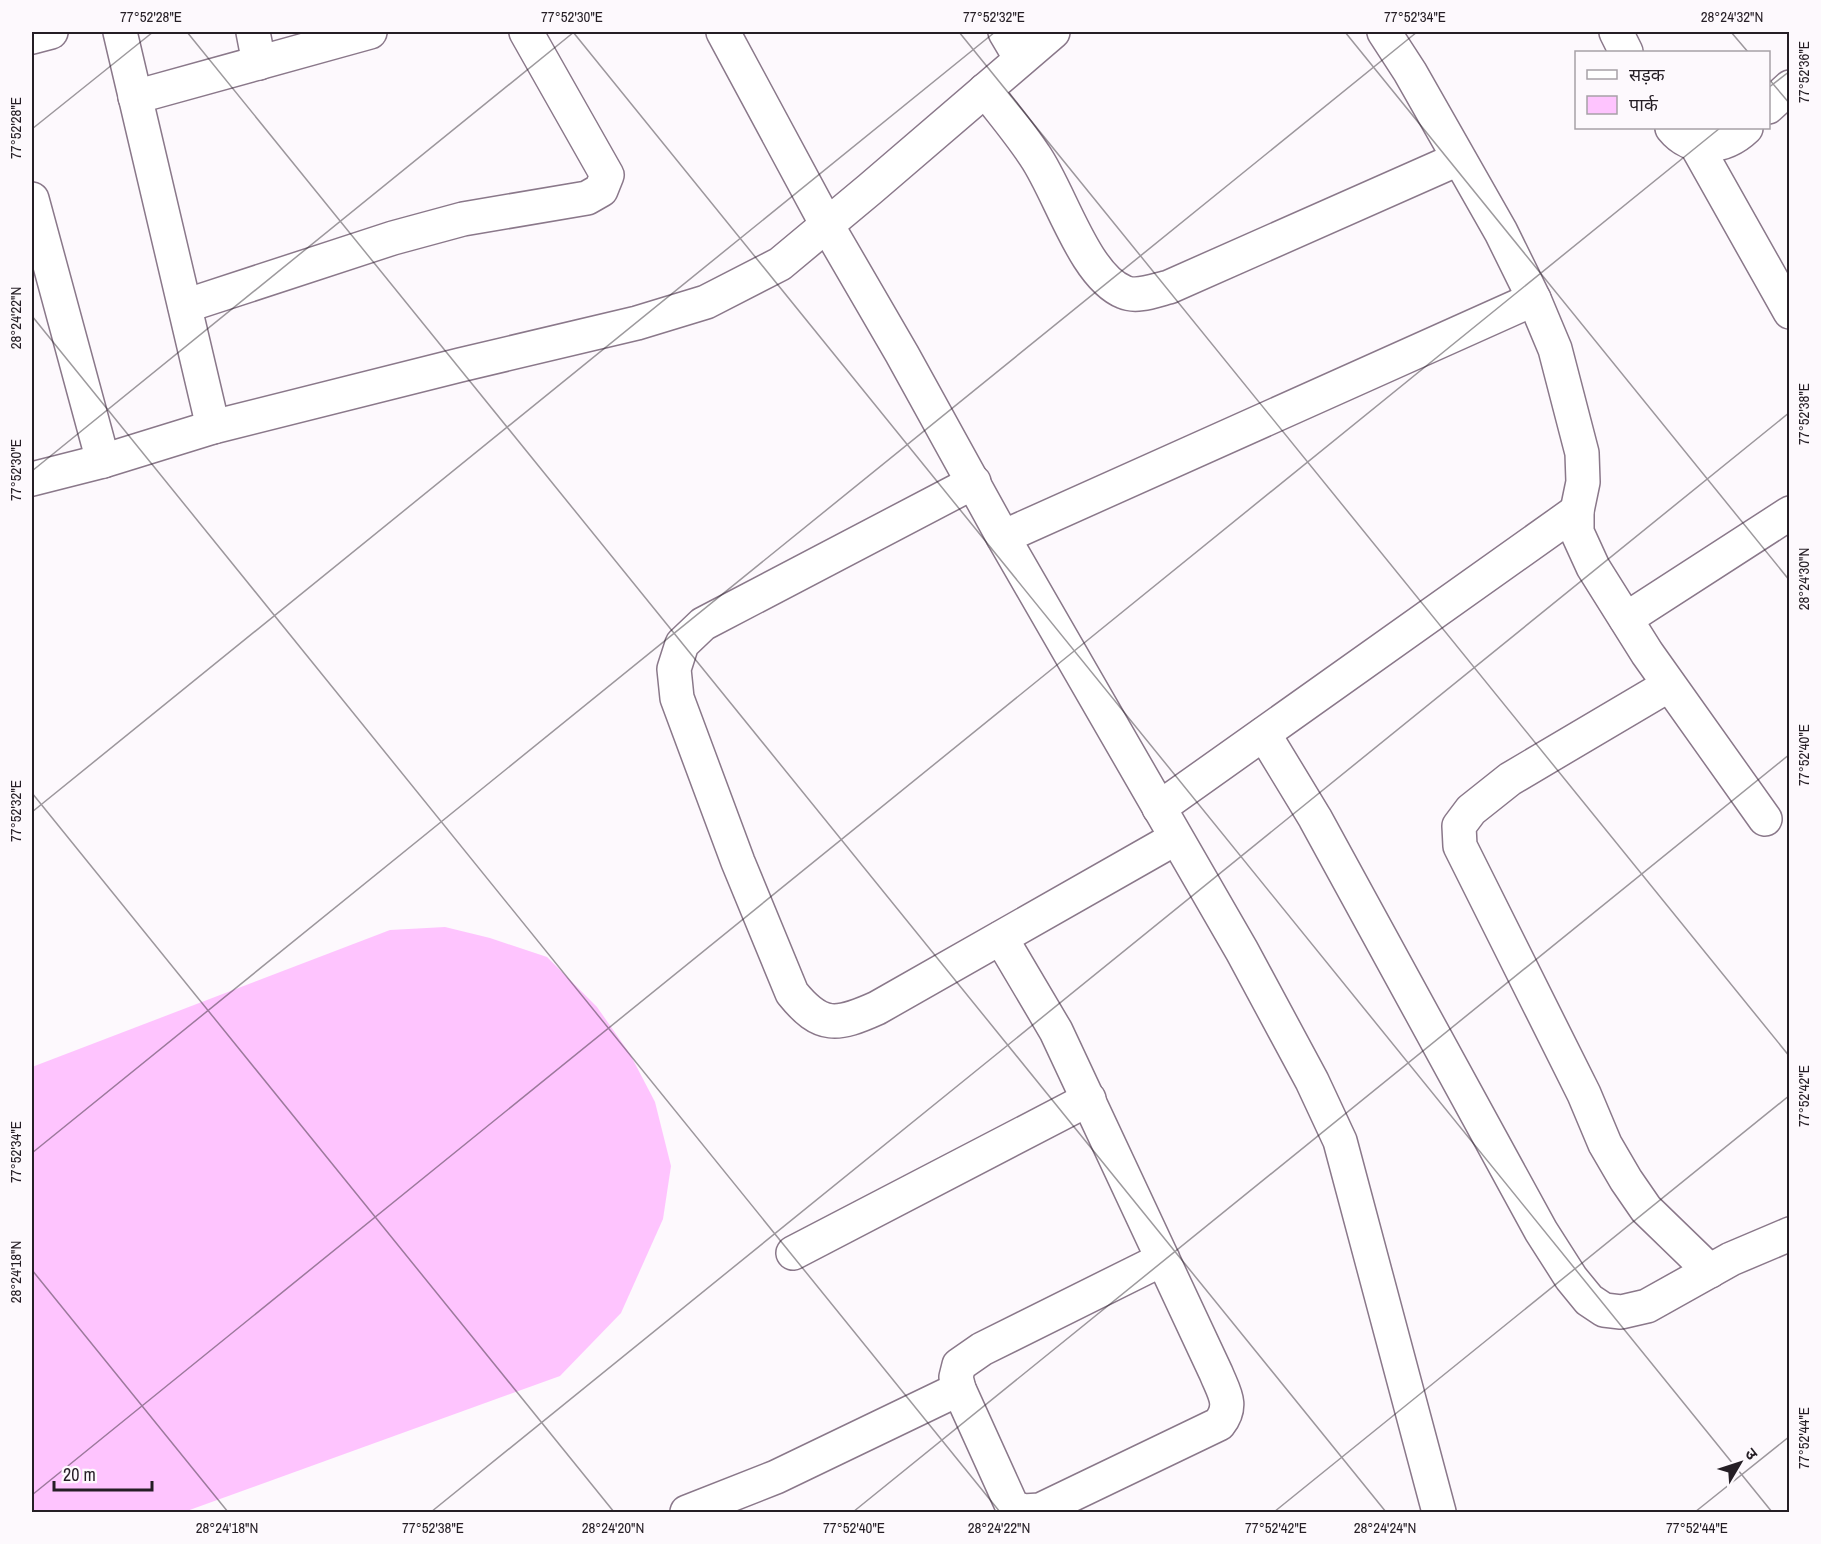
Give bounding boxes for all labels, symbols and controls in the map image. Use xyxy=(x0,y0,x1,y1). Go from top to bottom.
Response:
text: 77°52'28"E xyxy=(120,6,182,27)
text: 77°52'30"E xyxy=(541,6,603,27)
text: 77°52'32"E xyxy=(963,6,1025,27)
text: 77°52'34"E xyxy=(1384,6,1446,27)
text: 28°24'32"N xyxy=(1701,6,1763,27)
text: 77°52'36"E xyxy=(1793,41,1814,103)
legend xyxy=(1575,51,1770,129)
text: सड़क xyxy=(1629,62,1666,87)
text: पार्क xyxy=(1629,92,1659,117)
text: 77°52'28"E xyxy=(5,97,26,159)
text: 28°24'22"N xyxy=(5,287,26,349)
text: 77°52'38"E xyxy=(1793,383,1814,445)
text: 77°52'30"E xyxy=(5,439,26,501)
text: 28°24'30"N xyxy=(1793,548,1814,610)
text: 77°52'40"E xyxy=(1793,724,1814,786)
text: 77°52'32"E xyxy=(5,780,26,842)
text: 77°52'42"E xyxy=(1793,1065,1814,1127)
text: 77°52'34"E xyxy=(5,1121,26,1183)
text: 28°24'18"N xyxy=(5,1241,26,1303)
text: 77°52'44"E xyxy=(1793,1407,1814,1469)
north arrow xyxy=(1710,1433,1770,1493)
text: उ xyxy=(1740,1443,1764,1465)
scale bar xyxy=(54,1454,152,1492)
text: 20 m xyxy=(63,1462,96,1487)
text: 28°24'18"N xyxy=(196,1517,258,1538)
text: 77°52'38"E xyxy=(402,1517,464,1538)
text: 28°24'20"N xyxy=(582,1517,644,1538)
text: 77°52'40"E xyxy=(823,1517,885,1538)
text: 28°24'22"N xyxy=(968,1517,1030,1538)
text: 77°52'42"E xyxy=(1245,1517,1307,1538)
text: 28°24'24"N xyxy=(1354,1517,1416,1538)
text: 77°52'44"E xyxy=(1666,1517,1728,1538)

